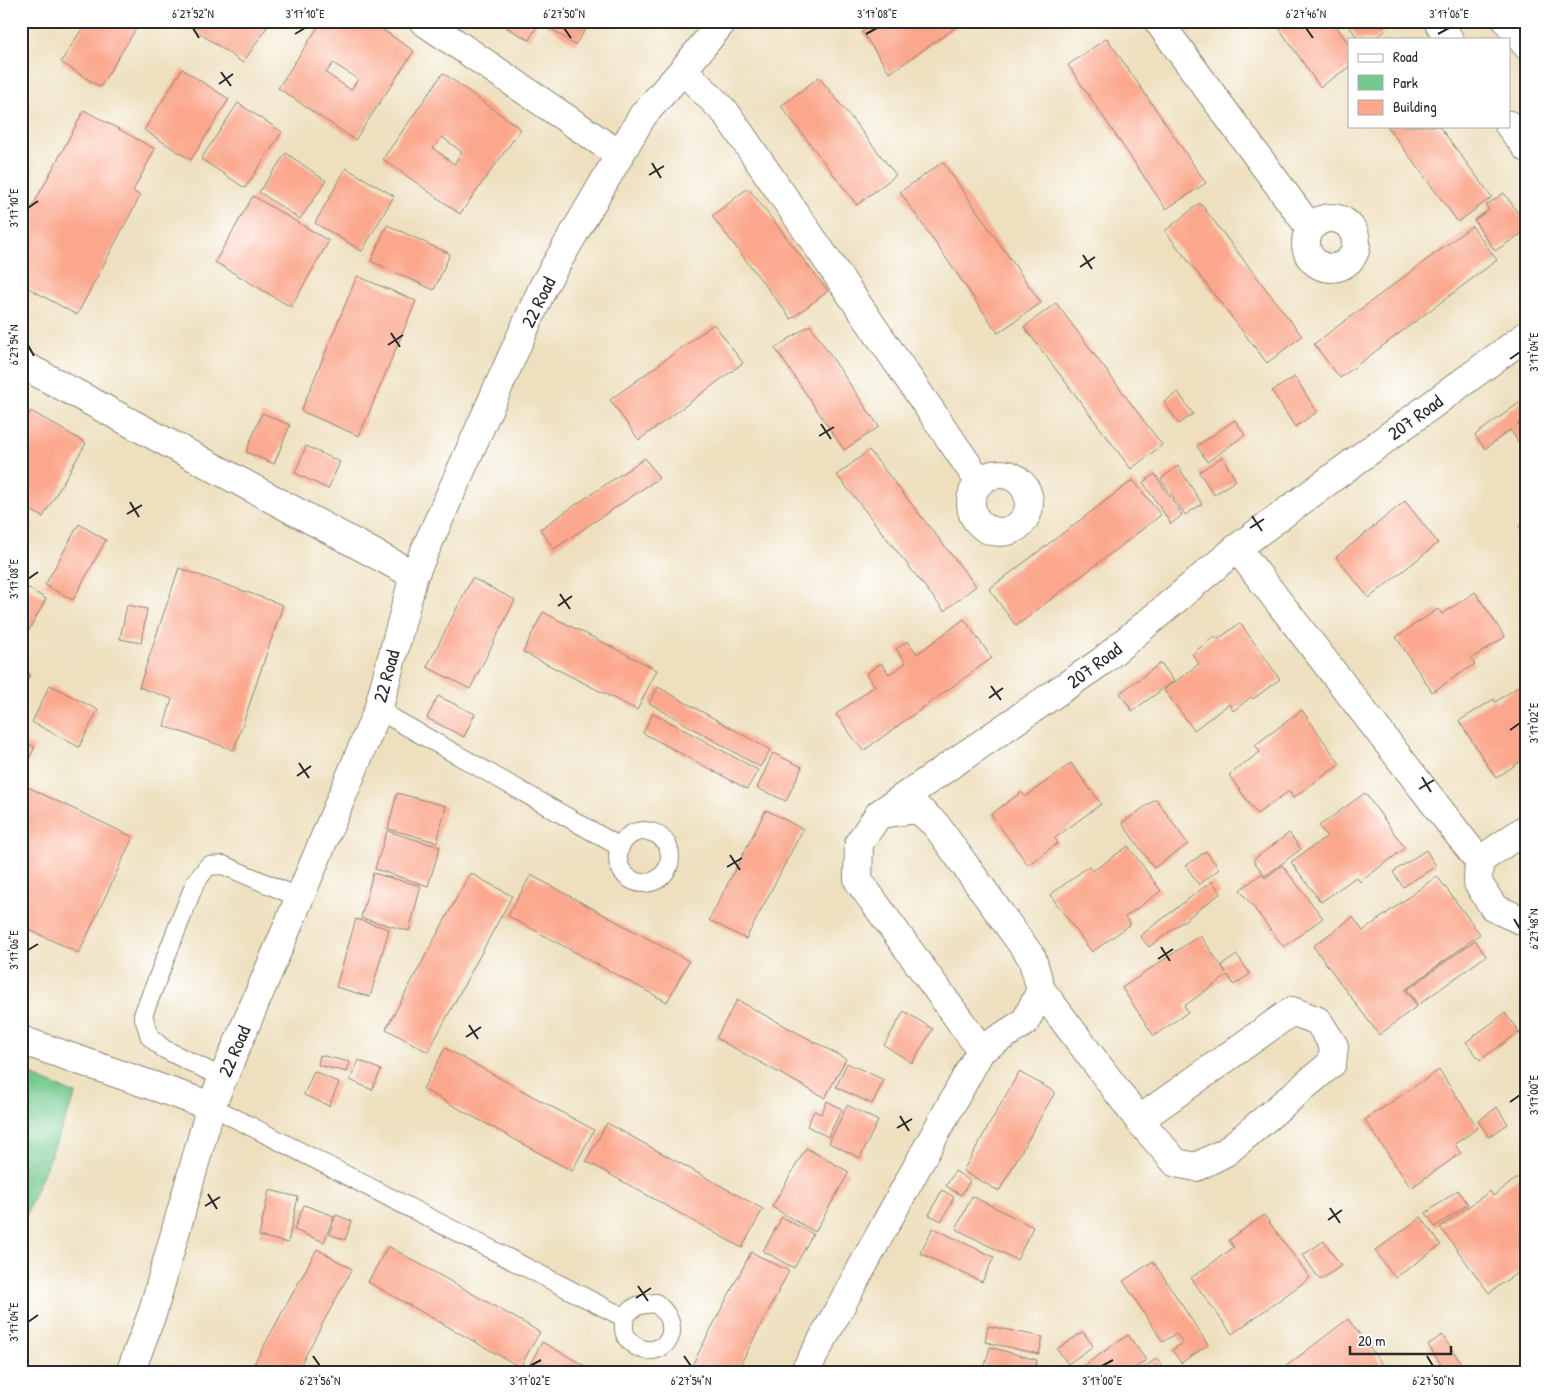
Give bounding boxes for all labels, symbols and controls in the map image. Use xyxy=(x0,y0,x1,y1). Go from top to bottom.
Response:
text: 6°27'52"N xyxy=(172,5,214,22)
text: 3°17'10"E xyxy=(285,5,325,22)
text: 6°27'50"N xyxy=(543,5,585,22)
text: 3°17'08"E xyxy=(857,5,898,22)
text: 6°27'46"N xyxy=(1286,5,1326,22)
text: 3°17'06"E xyxy=(1429,5,1469,22)
legend xyxy=(1348,38,1510,128)
text: Road xyxy=(1393,46,1418,67)
text: Park xyxy=(1393,72,1418,93)
text: Building xyxy=(1393,96,1437,117)
text: 3°17'10"E xyxy=(5,188,22,228)
street label: 22 Road xyxy=(515,272,562,332)
text: 6°27'54"N xyxy=(5,325,22,365)
text: 3°17'04"E xyxy=(1525,332,1542,372)
street label: 207 Road xyxy=(1382,388,1448,446)
text: 3°17'08"E xyxy=(5,558,22,599)
street label: 207 Road xyxy=(1061,636,1127,694)
street label: 22 Road xyxy=(367,646,406,705)
text: 3°17'02"E xyxy=(1525,702,1542,743)
text: 6°27'48"N xyxy=(1525,909,1542,949)
text: 3°17'06"E xyxy=(5,930,22,970)
street label: 22 Road xyxy=(212,1021,257,1081)
text: 3°17'00"E xyxy=(1525,1074,1542,1115)
text: 3°17'04"E xyxy=(5,1302,22,1342)
scale bar xyxy=(1350,1324,1452,1356)
text: 20 m xyxy=(1358,1330,1385,1351)
text: 6°27'56"N xyxy=(300,1372,340,1389)
text: 3°17'02"E xyxy=(510,1372,551,1389)
text: 6°27'54"N xyxy=(671,1372,711,1389)
text: 3°17'00"E xyxy=(1082,1372,1123,1389)
text: 6°27'50"N xyxy=(1412,1372,1454,1389)

